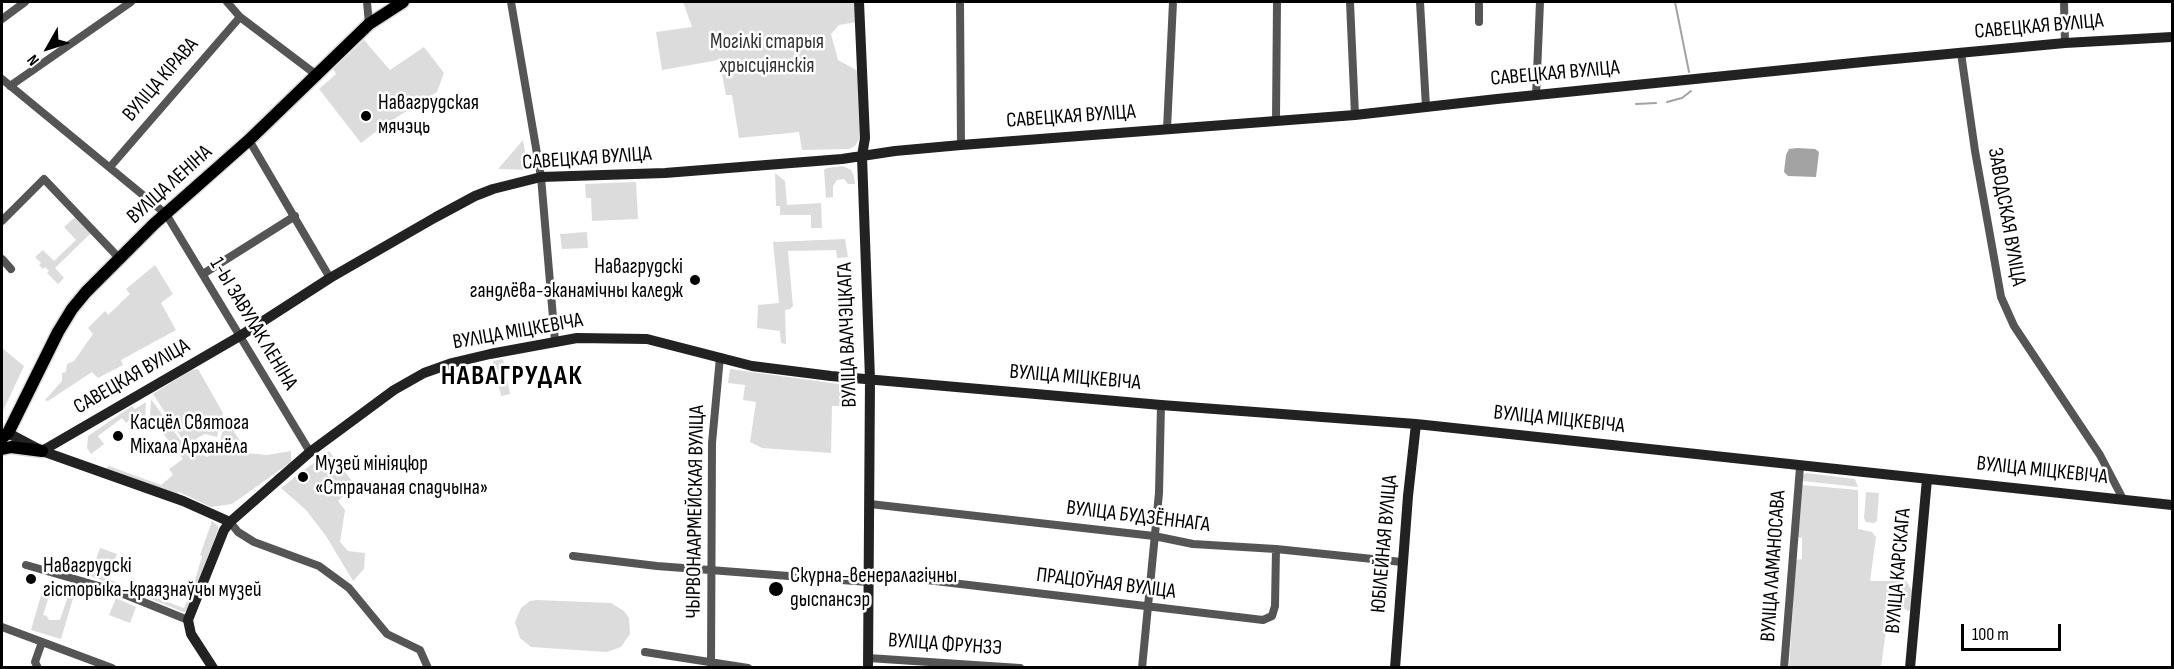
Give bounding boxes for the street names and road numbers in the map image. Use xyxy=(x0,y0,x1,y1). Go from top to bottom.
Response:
street label: САВЕЦКАЯ ВУЛІЦА xyxy=(1973,9,2105,45)
street label: ВУЛІЦА КІРАВА xyxy=(118,33,204,127)
street label: САВЕЦКАЯ ВУЛІЦА xyxy=(1489,56,1621,92)
street label: САВЕЦКАЯ ВУЛІЦА xyxy=(1006,100,1136,134)
street label: ВУЛІЦА ЛЕНІНА xyxy=(122,140,218,230)
street label: САВЕЦКАЯ ВУЛІЦА xyxy=(522,142,652,176)
street label: ЗАВОДСКАЯ ВУЛІЦА xyxy=(1981,146,2031,288)
street label: 1-Ы ЗАВУЛАК ЛЕНІНА xyxy=(204,253,302,395)
street label: ВУЛІЦА ВАЛЧЭЦКАГА xyxy=(833,262,863,408)
street label: ВУЛІЦА МІЦКЕВІЧА xyxy=(451,308,585,356)
street label: САВЕЦКАЯ ВУЛІЦА xyxy=(70,334,194,420)
street label: ВУЛІЦА МІЦКЕВІЧА xyxy=(1008,360,1142,396)
street label: ВУЛІЦА МІЦКЕВІЧА xyxy=(1492,401,1626,439)
street label: ЧЫРВОНААРМЕЙСКАЯ ВУЛІЦА xyxy=(682,405,710,619)
street label: ВУЛІЦА МІЦКЕВІЧА xyxy=(1975,452,2109,490)
street label: ЮБІЛЕЙНАЯ ВУЛІЦА xyxy=(1366,474,1404,614)
street label: ВУЛІЦА ЛАМАНОСАВА xyxy=(1756,490,1792,642)
street label: ВУЛІЦА БУДЗЁННАГА xyxy=(1065,496,1211,538)
street label: ВУЛІЦА КАРСКАГА xyxy=(1881,507,1917,635)
street label: ПРАЦОЎНАЯ ВУЛІЦА xyxy=(1035,563,1177,605)
street label: ВУЛІЦА ФРУНЗЭ xyxy=(887,628,1003,662)

